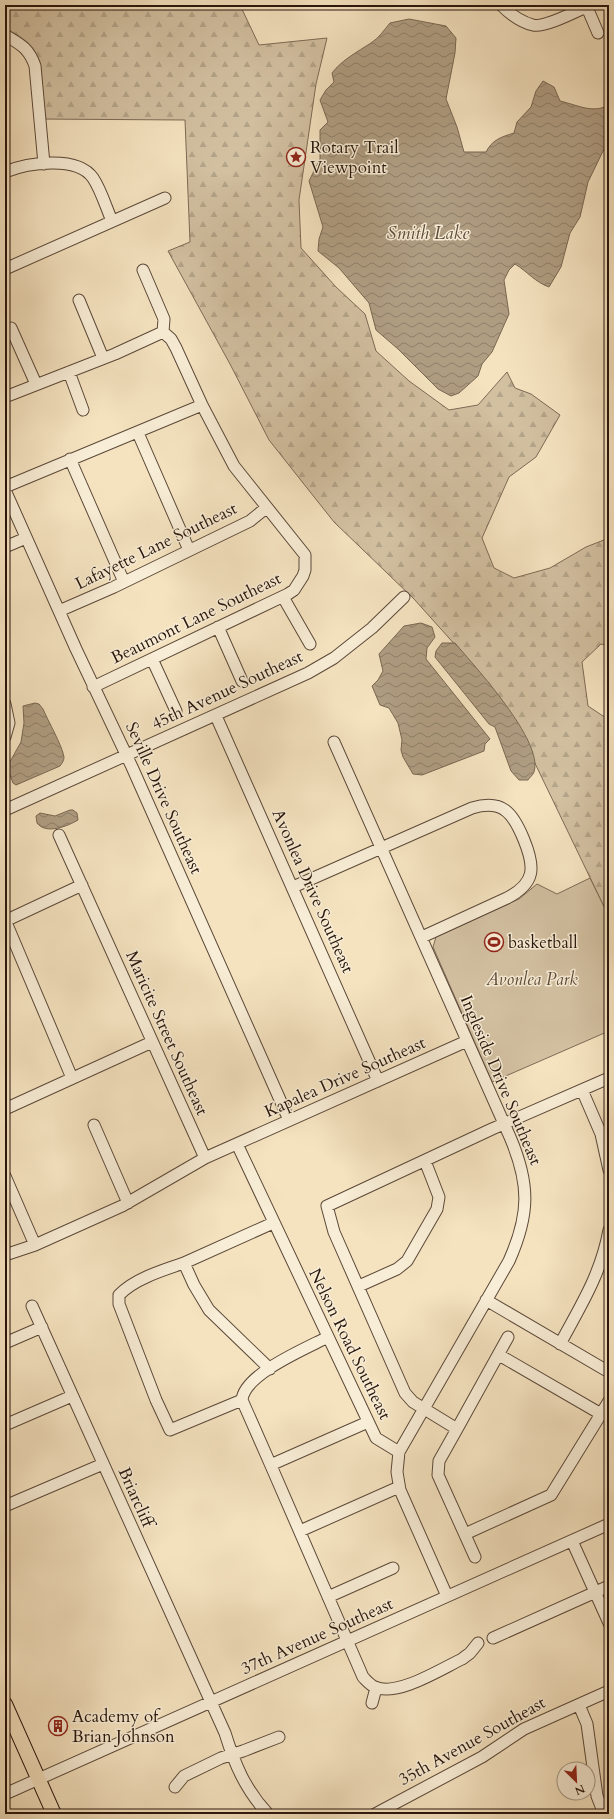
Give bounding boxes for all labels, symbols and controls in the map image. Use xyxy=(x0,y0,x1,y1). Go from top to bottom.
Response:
place label: Rotary Trail Viewpoint xyxy=(310,136,399,179)
place icon: Rotary Trail Viewpoint xyxy=(285,146,307,168)
water label: Smith Lake xyxy=(387,221,470,246)
street label: Lafayette Lane Southeast xyxy=(71,497,241,595)
street label: Beaumont Lane Southeast xyxy=(107,567,285,669)
street label: 45th Avenue Southeast xyxy=(148,645,307,735)
street label: Seville Drive Southeast xyxy=(120,718,208,878)
street label: Avonlea Drive Southeast xyxy=(266,805,360,977)
sports icon: basketball xyxy=(483,931,505,953)
place label: basketball xyxy=(508,931,578,954)
street label: Maricite Street Southeast xyxy=(120,947,214,1119)
park label: Avonlea Park xyxy=(485,968,578,991)
street label: Ingleside Drive Southeast xyxy=(455,992,547,1169)
street label: Kapalea Drive Southeast xyxy=(261,1031,430,1123)
street label: Nelson Road Southeast xyxy=(303,1265,397,1424)
street label: Briarcliff xyxy=(113,1463,160,1533)
street label: 37th Avenue Southeast xyxy=(237,1592,397,1680)
street label: 35th Avenue Southeast xyxy=(395,1691,550,1791)
place label: Academy of Brian Johnson xyxy=(72,1705,175,1748)
building icon: Academy of Brian Johnson xyxy=(47,1715,69,1737)
north arrow xyxy=(556,1761,596,1801)
text: N xyxy=(572,1781,587,1799)

